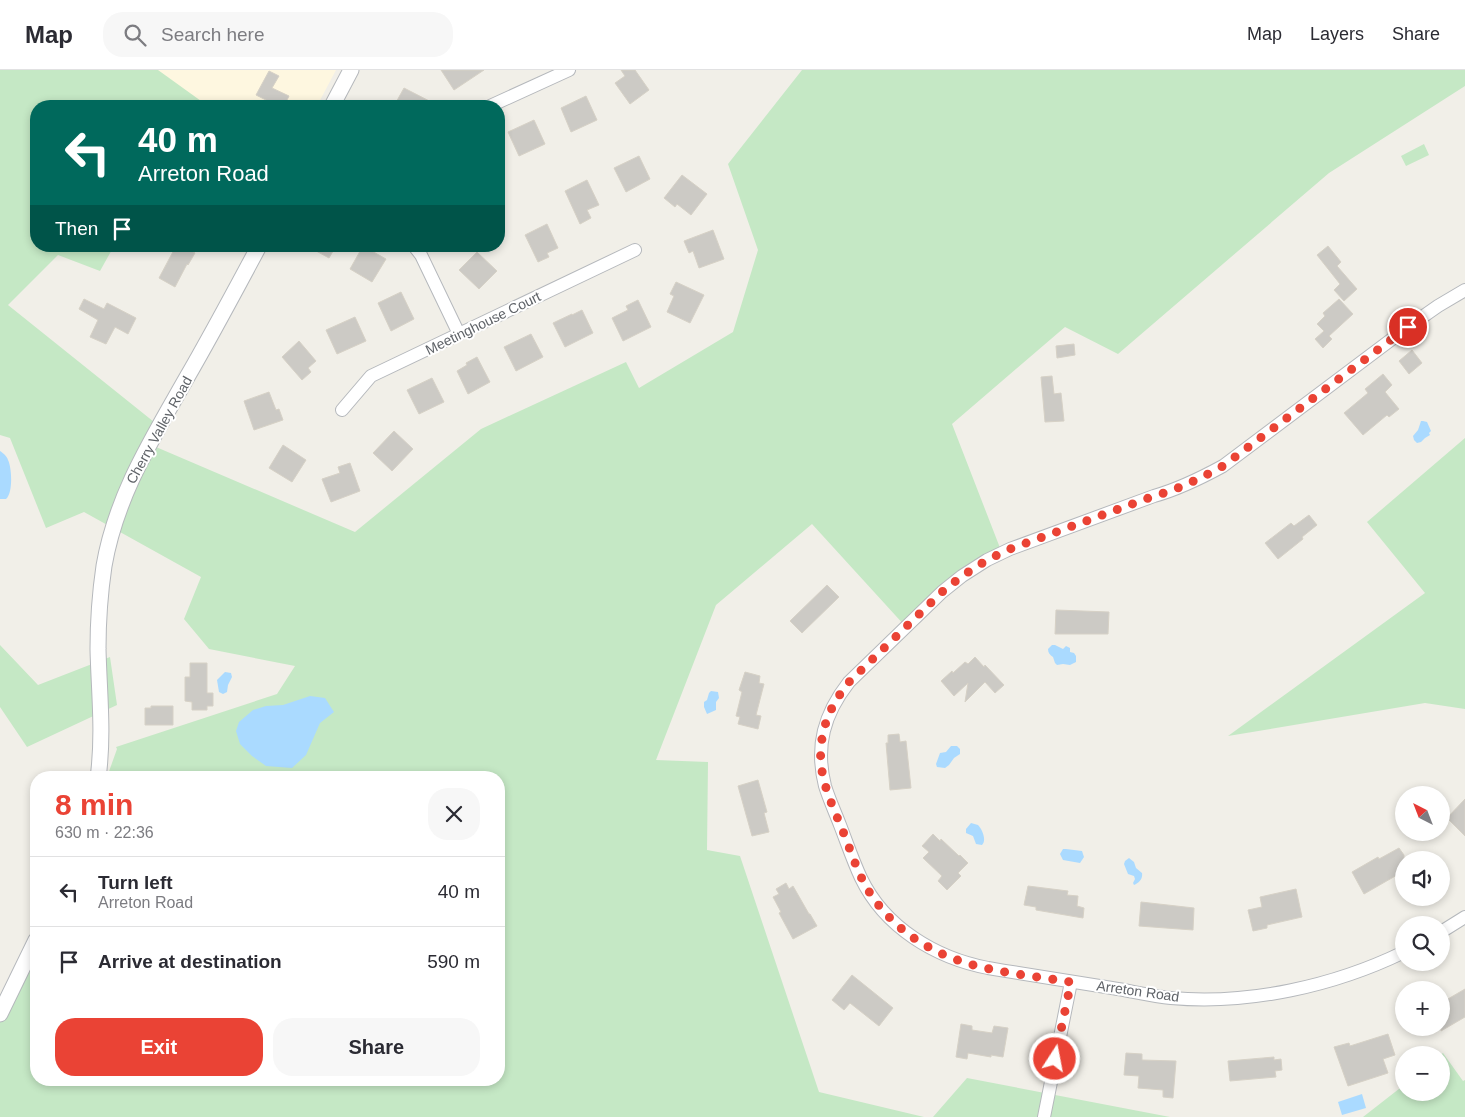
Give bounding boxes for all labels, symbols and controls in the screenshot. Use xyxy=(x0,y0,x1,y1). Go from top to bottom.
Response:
search box xyxy=(103,12,453,57)
text: Map xyxy=(25,21,73,48)
icon: search xyxy=(121,21,149,49)
text: Search here xyxy=(161,24,265,45)
text: Map xyxy=(1247,24,1282,44)
text: Layers xyxy=(1310,24,1364,44)
text: Share xyxy=(1392,24,1440,44)
icon: left xyxy=(55,120,120,185)
text: 40 m xyxy=(138,120,218,159)
text: Arreton Road xyxy=(138,161,269,186)
icon: arrive xyxy=(108,215,136,243)
text: Then xyxy=(55,218,98,239)
street label: Meetinghouse Court xyxy=(423,288,543,358)
pin xyxy=(1387,306,1429,348)
icon: arrive xyxy=(1394,313,1422,341)
street label: Cherry Valley Road xyxy=(123,373,195,487)
north arrow xyxy=(1395,786,1450,841)
map controls xyxy=(1395,786,1450,1101)
text: 8 min xyxy=(55,788,133,821)
button: close xyxy=(428,788,480,840)
text: 630 m · 22:36 xyxy=(55,824,154,841)
button: sound xyxy=(1395,851,1450,906)
text: Turn left xyxy=(98,872,173,893)
icon: left xyxy=(55,878,83,906)
text: 40 m xyxy=(438,881,480,902)
text: Arreton Road xyxy=(98,894,193,911)
button: search xyxy=(1395,916,1450,971)
icon: arrive xyxy=(55,948,83,976)
text: Arrive at destination xyxy=(98,951,282,972)
text: 590 m xyxy=(427,951,480,972)
street label: Arreton Road xyxy=(1096,977,1180,1005)
button: + xyxy=(1395,981,1450,1036)
button: Exit xyxy=(55,1018,263,1076)
button: Share xyxy=(273,1018,480,1076)
position arrow xyxy=(1028,1032,1080,1084)
button: − xyxy=(1395,1046,1450,1101)

